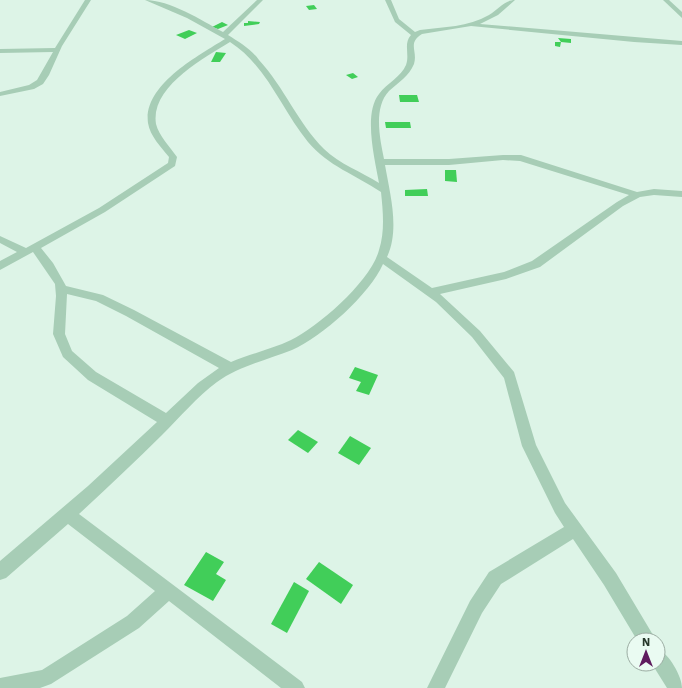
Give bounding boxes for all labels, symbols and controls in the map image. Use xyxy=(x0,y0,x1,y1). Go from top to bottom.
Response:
north arrow xyxy=(626,632,666,672)
text: N xyxy=(642,636,650,649)

